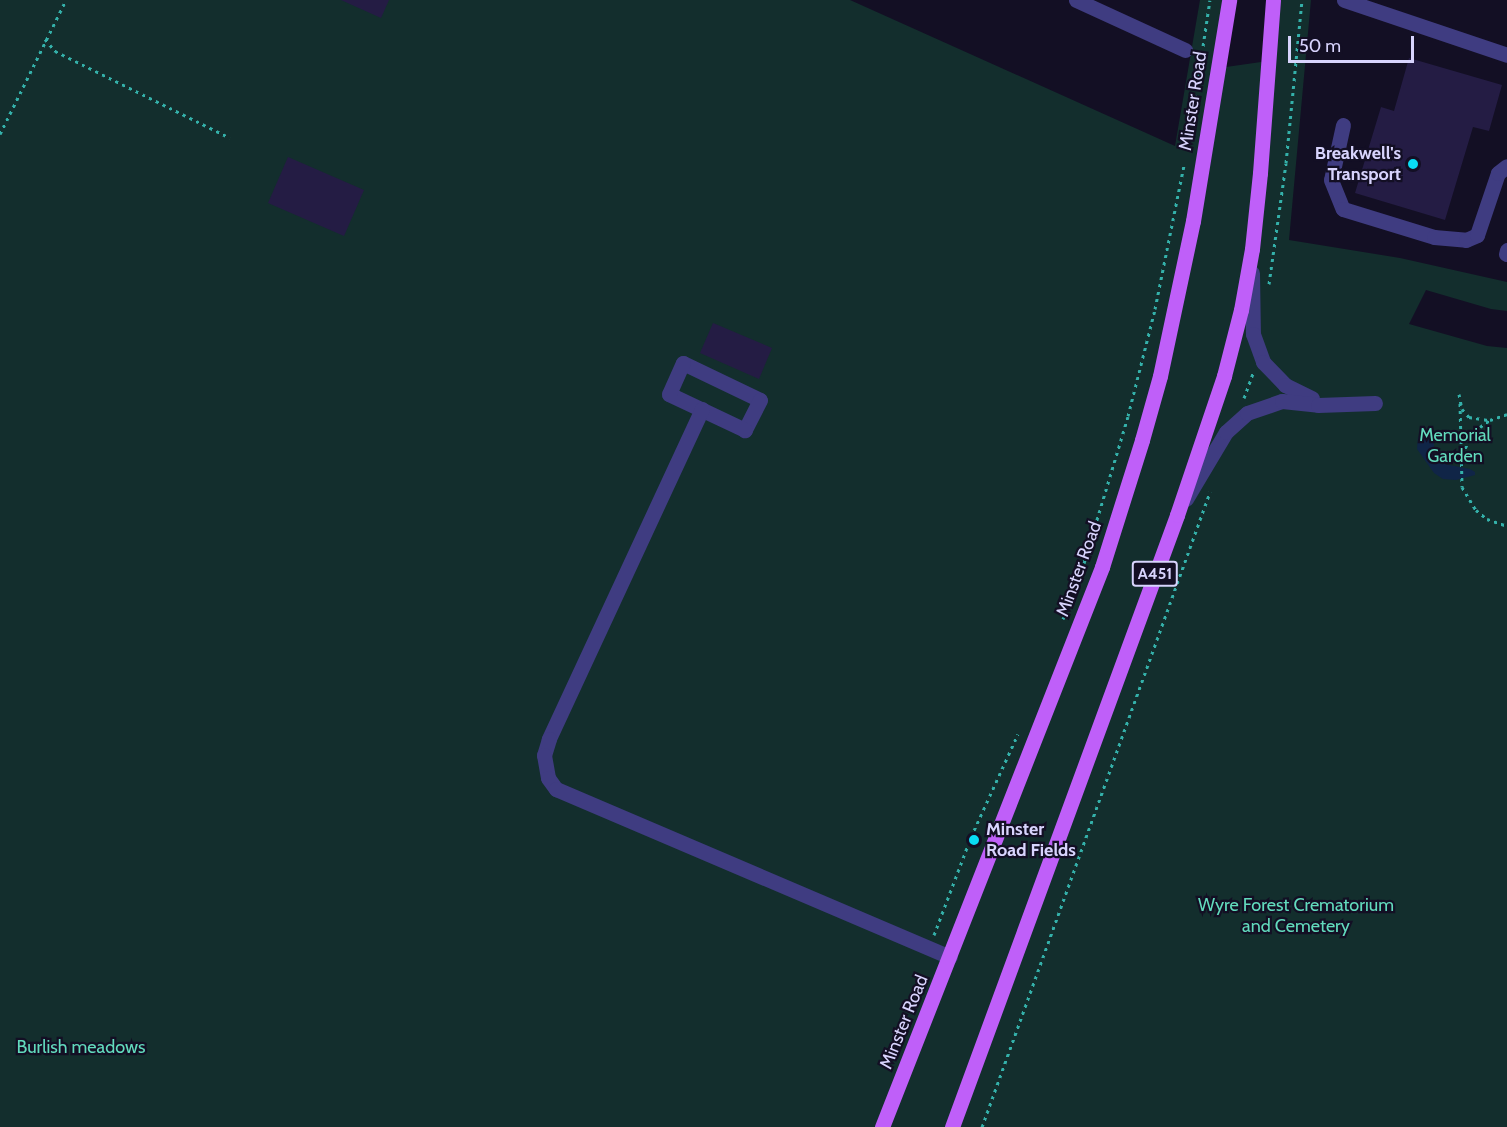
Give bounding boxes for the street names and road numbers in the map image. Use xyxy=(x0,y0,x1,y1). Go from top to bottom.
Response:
street label: Minster Road xyxy=(1175,50,1211,152)
street label: Minster Road xyxy=(1052,518,1106,620)
road number: A451 xyxy=(1131,561,1179,587)
street label: Minster Road xyxy=(875,972,933,1072)

